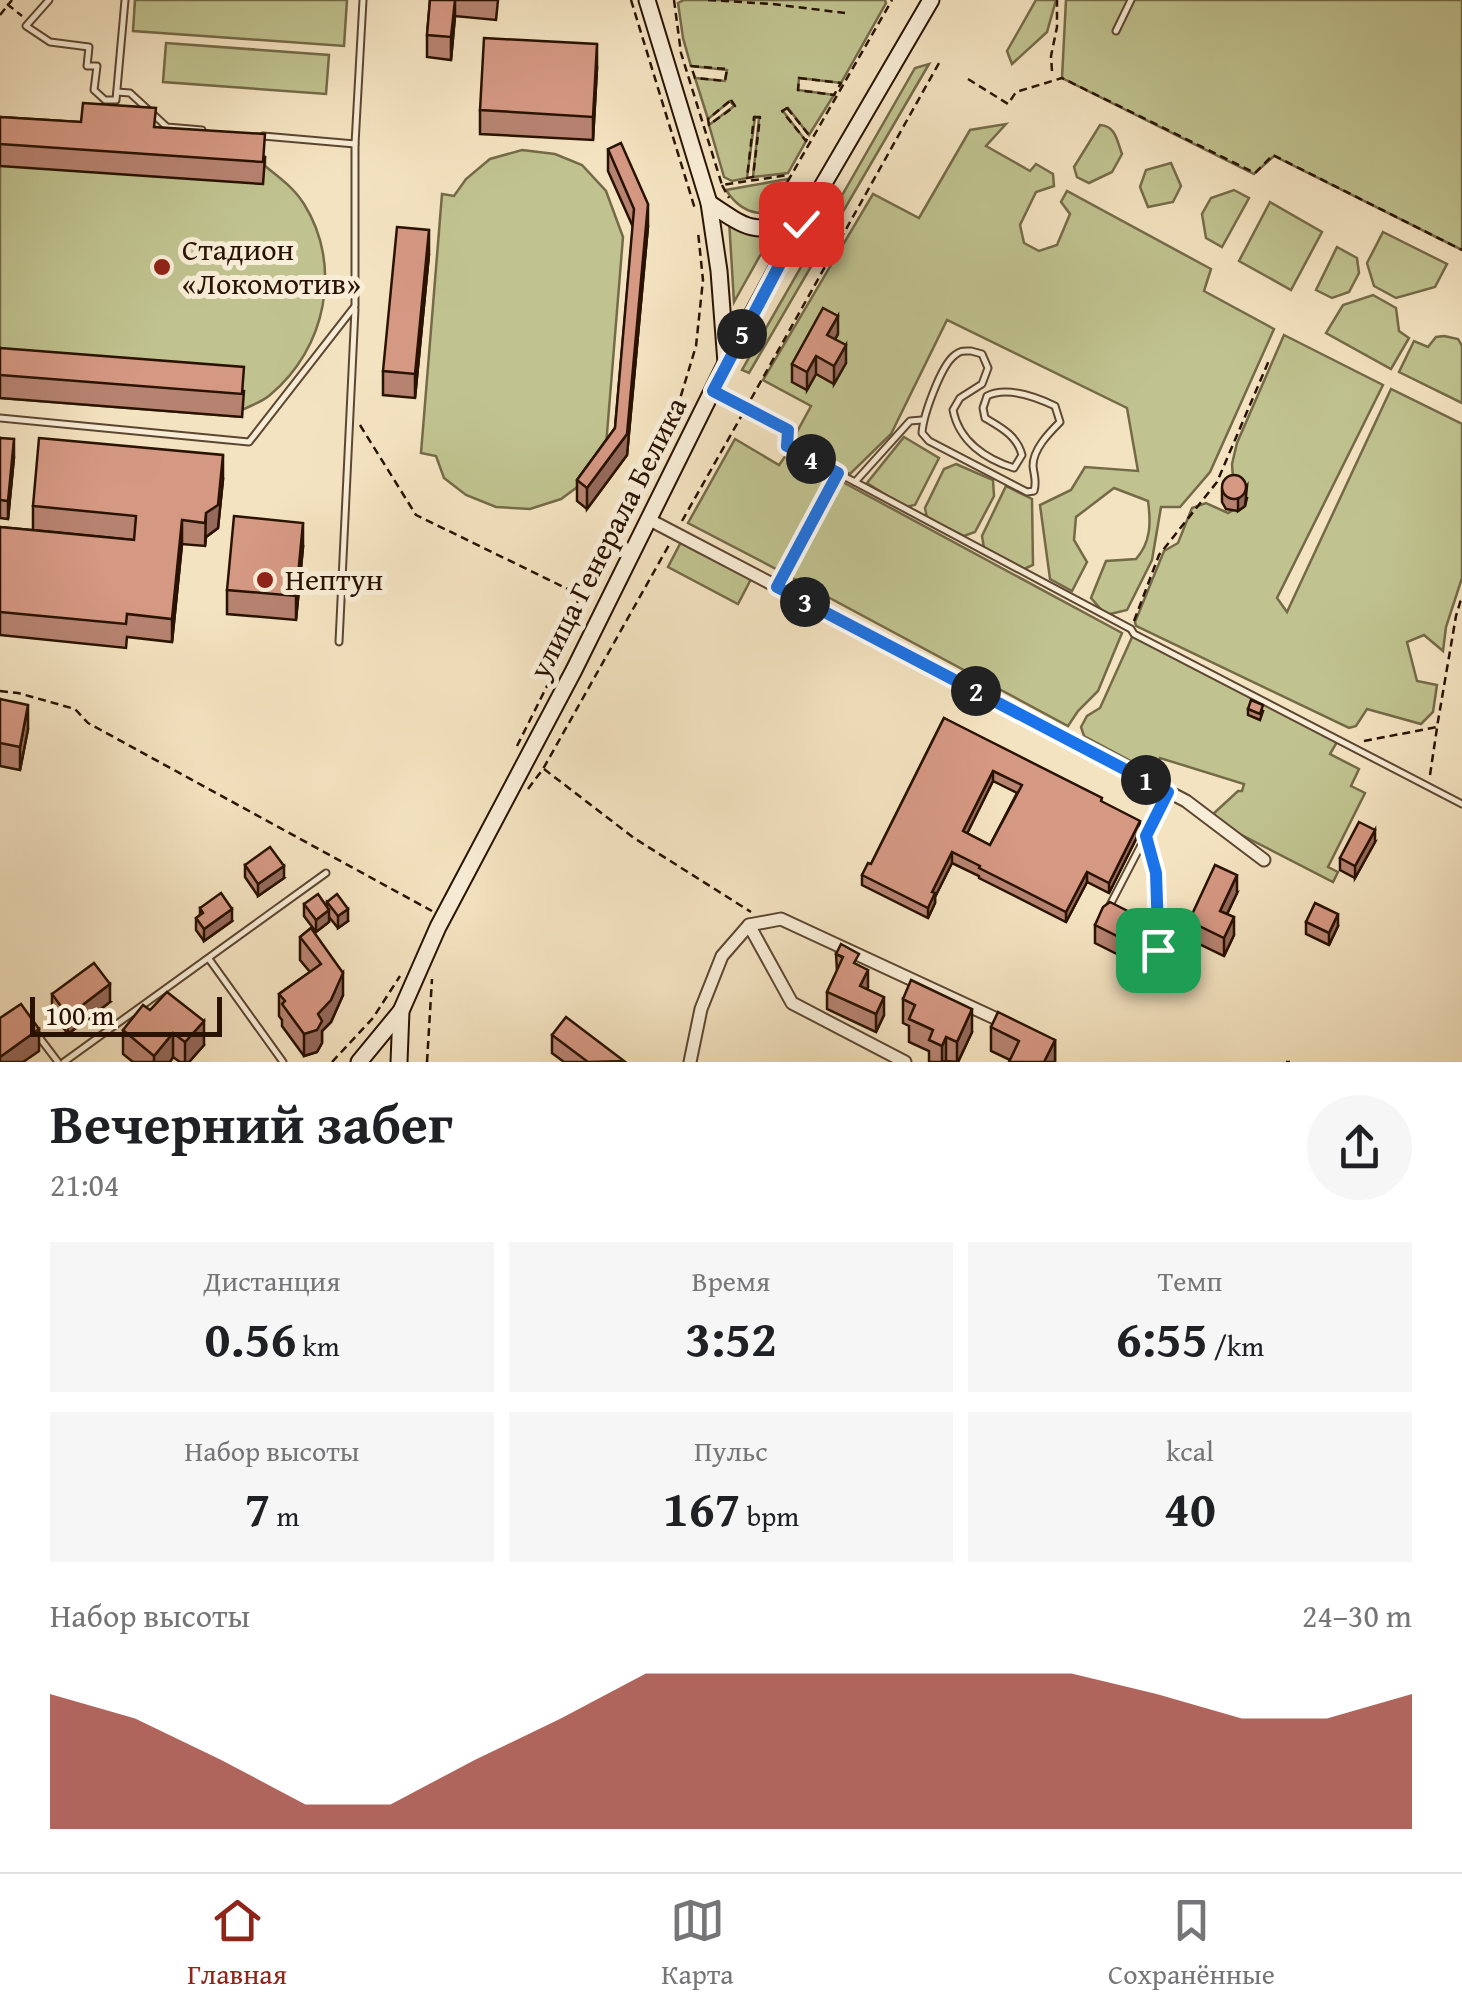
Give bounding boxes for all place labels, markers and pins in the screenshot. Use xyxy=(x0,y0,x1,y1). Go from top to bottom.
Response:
pin xyxy=(759,182,844,267)
place label: Стадион «Локомотив» xyxy=(182,227,361,305)
marker: Стадион «Локомотив» xyxy=(151,256,173,278)
pin: 5 xyxy=(717,309,767,359)
pin: 4 xyxy=(786,434,836,484)
place label: Нептун xyxy=(285,557,383,601)
marker: Нептун xyxy=(254,569,276,591)
pin: 3 xyxy=(780,577,830,627)
pin: 2 xyxy=(951,666,1001,716)
pin: 1 xyxy=(1121,755,1171,805)
pin xyxy=(1116,908,1201,993)

